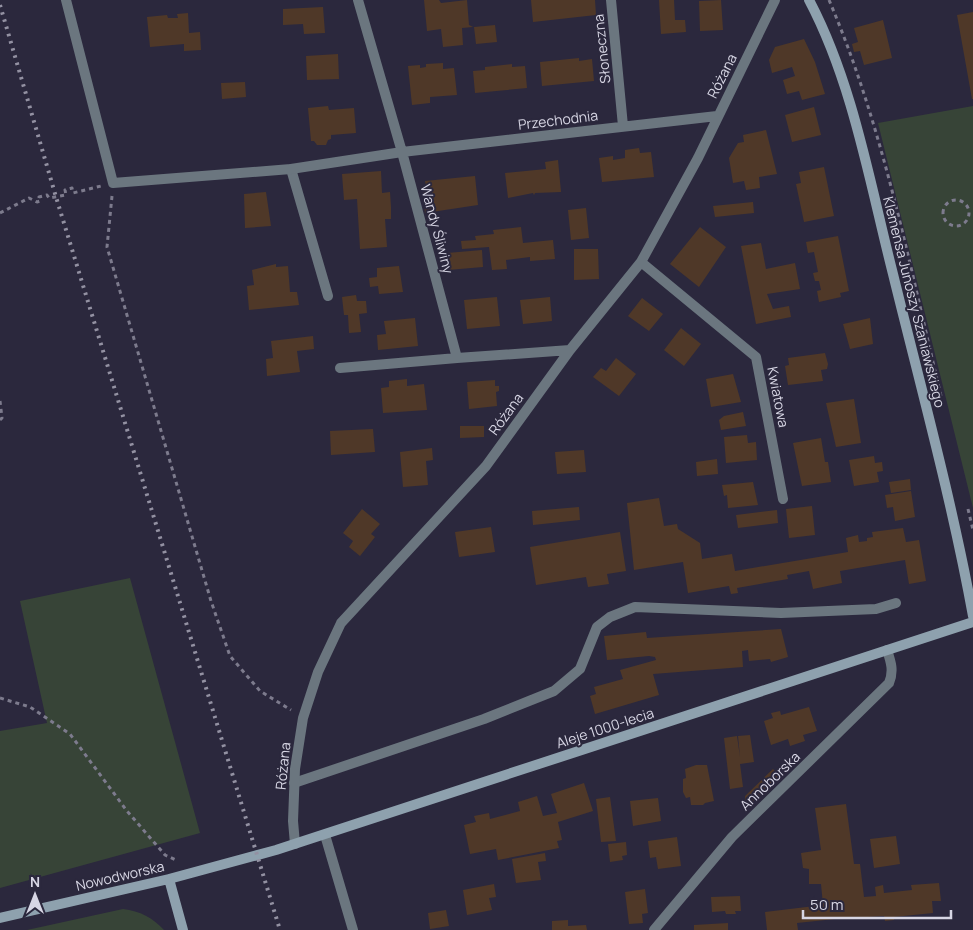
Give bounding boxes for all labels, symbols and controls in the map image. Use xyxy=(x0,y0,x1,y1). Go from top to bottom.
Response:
street label: Słoneczna xyxy=(588,13,615,85)
street label: Różana xyxy=(702,50,741,101)
street label: Przechodnia xyxy=(517,105,599,134)
street label: Wandy Śliwiny xyxy=(416,182,459,276)
street label: Klemensa Junoszy Szaniawskiego xyxy=(879,194,950,409)
street label: Kwiatowa xyxy=(763,365,794,429)
street label: Różana xyxy=(484,389,527,439)
street label: Aleje 1000-lecia xyxy=(553,703,656,752)
street label: Różana xyxy=(271,741,294,791)
street label: Annoborska xyxy=(735,747,804,814)
street label: Nowodworska xyxy=(74,856,166,895)
north arrow xyxy=(10,870,60,920)
text: N xyxy=(30,872,40,891)
scale bar xyxy=(803,888,950,920)
text: 50 m xyxy=(810,894,844,915)

